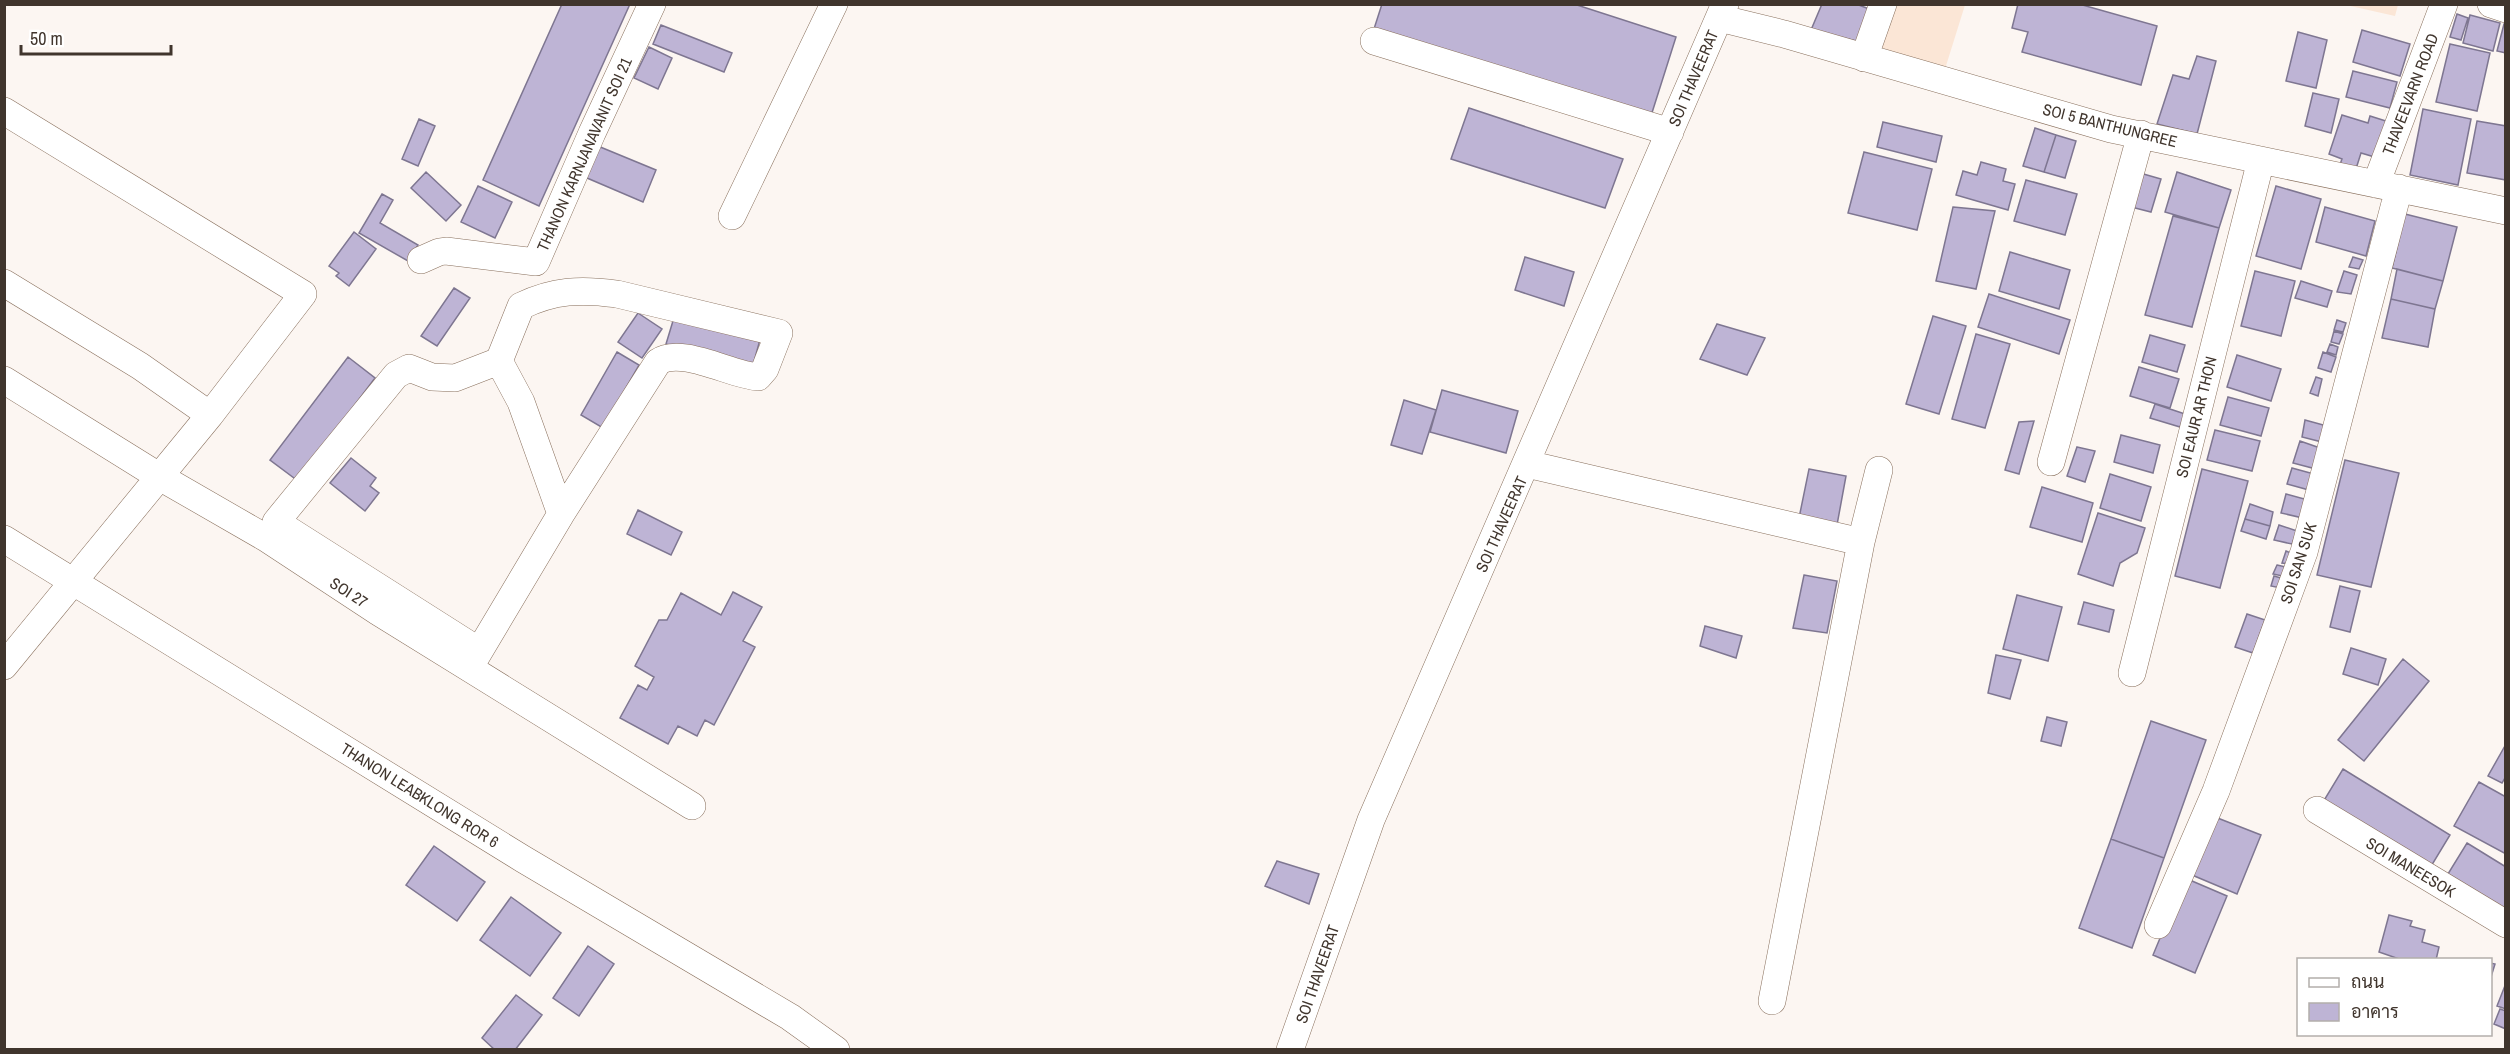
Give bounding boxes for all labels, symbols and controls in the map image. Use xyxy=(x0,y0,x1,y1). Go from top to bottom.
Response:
scale bar xyxy=(21,18,171,56)
text: 50 m xyxy=(30,26,63,51)
street label: SOI THAVEERAT xyxy=(1663,26,1723,130)
street label: THAVEEVARN ROAD xyxy=(2377,30,2443,158)
street label: THANON KARNJANAVANIT SOI 21 xyxy=(531,53,637,254)
street label: SOI 5 BANTHUNGREE xyxy=(2040,98,2180,152)
street label: SOI EAUR AR THON xyxy=(2170,354,2222,480)
street label: SOI THAVEERAT xyxy=(1470,473,1532,575)
street label: SOI SAN SUK xyxy=(2275,519,2321,606)
street label: SOI 27 xyxy=(326,572,372,612)
street label: THANON LEABKLONG ROR 6 xyxy=(337,737,503,853)
street label: SOI MANEESOK xyxy=(2362,832,2460,902)
street label: SOI THAVEERAT xyxy=(1290,922,1344,1026)
legend xyxy=(2297,958,2492,1036)
text: ถนน xyxy=(2351,969,2384,994)
text: อาคาร xyxy=(2351,999,2399,1024)

